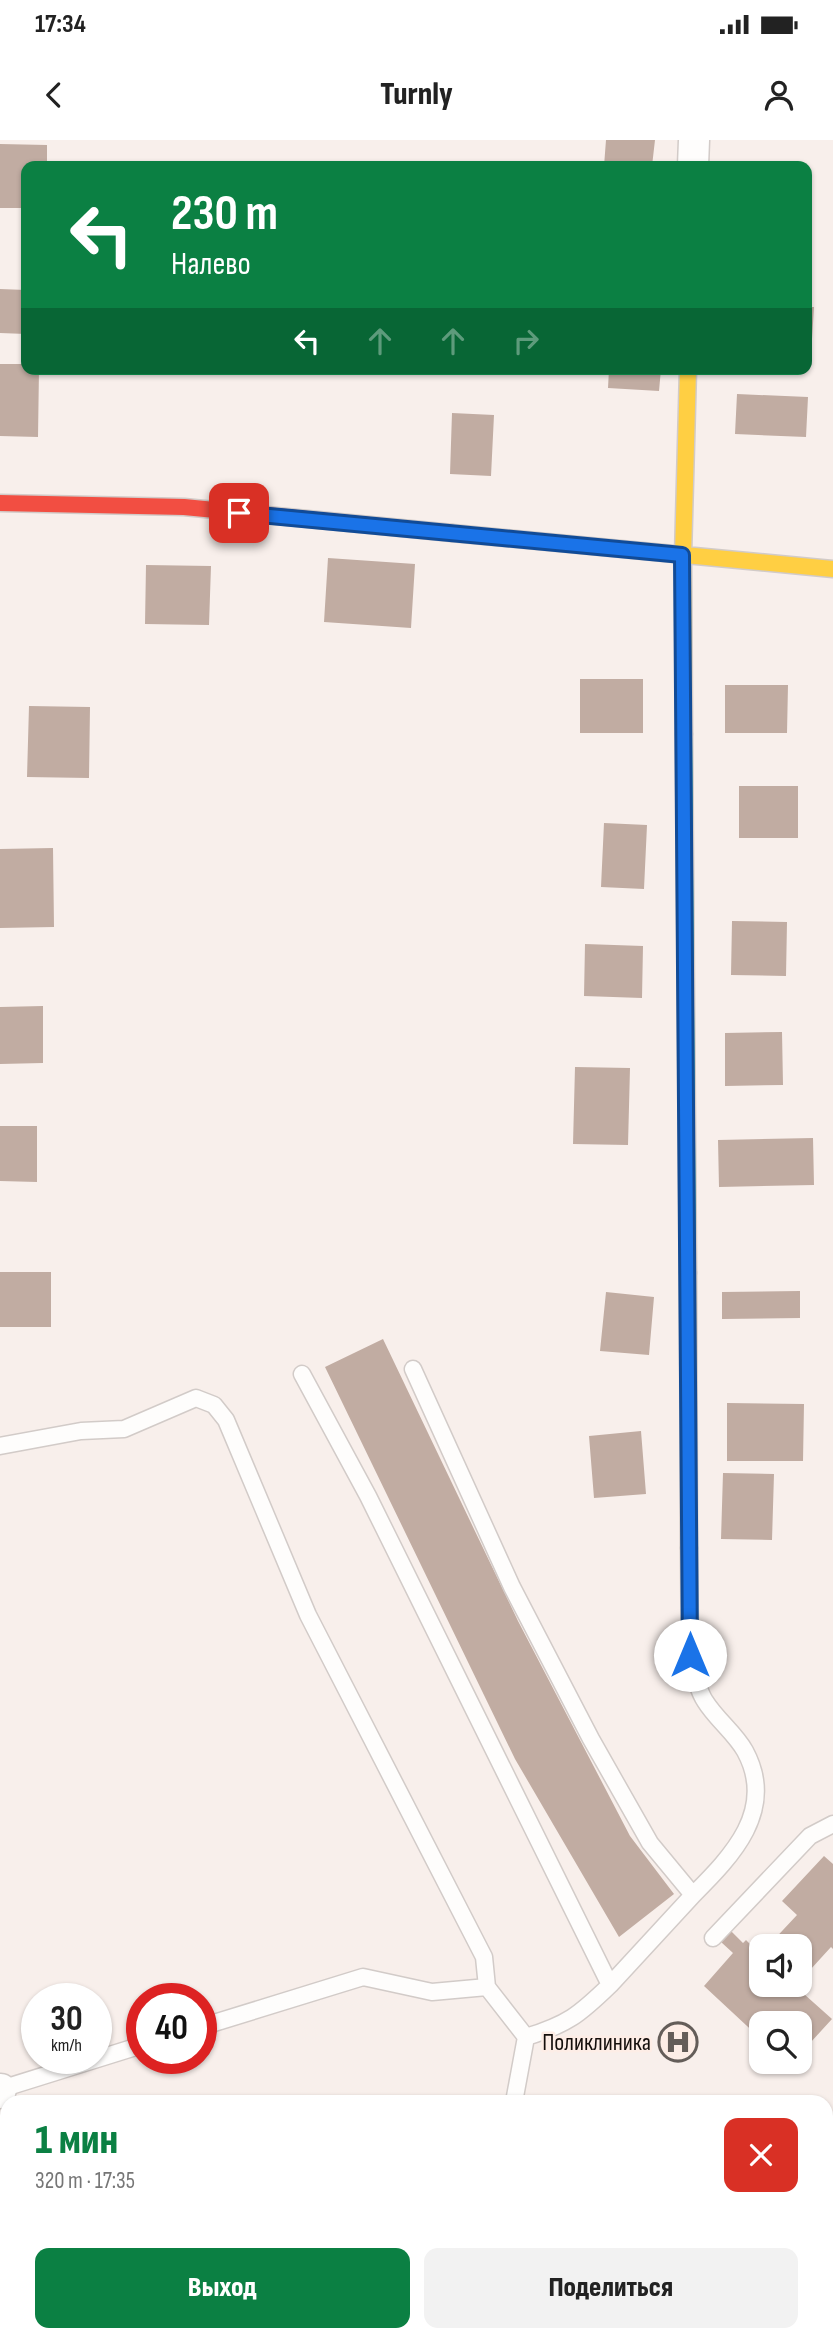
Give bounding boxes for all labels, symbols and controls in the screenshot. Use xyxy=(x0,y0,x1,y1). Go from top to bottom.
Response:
text: 17:34 xyxy=(35,9,86,40)
text: Turnly xyxy=(380,75,453,114)
icon: back xyxy=(35,76,73,114)
icon: person xyxy=(760,76,798,114)
text: 230 m xyxy=(171,185,278,244)
icon: left xyxy=(56,189,147,280)
text: Налево xyxy=(171,245,251,284)
icon: left xyxy=(288,322,326,360)
icon: ahead xyxy=(361,322,399,360)
icon: ahead xyxy=(434,322,472,360)
icon: right xyxy=(507,322,545,360)
pin xyxy=(209,483,269,543)
icon: arrive xyxy=(220,494,258,532)
position arrow xyxy=(653,1618,727,1692)
map controls xyxy=(749,1934,812,2074)
button: sound xyxy=(749,1934,812,1997)
speed limit sign: 40 xyxy=(126,1983,217,2074)
text: 30 xyxy=(50,1998,83,2041)
button: search xyxy=(749,2011,812,2074)
hospital icon: Поликлиника xyxy=(657,2021,699,2063)
place label: Поликлиника xyxy=(542,2028,651,2057)
text: km/h xyxy=(51,2035,82,2056)
text: 1 мин xyxy=(35,2115,118,2166)
button: close xyxy=(724,2118,798,2192)
text: 320 m · 17:35 xyxy=(35,2167,135,2195)
button: Выход xyxy=(35,2248,410,2328)
button: Поделиться xyxy=(424,2248,798,2328)

